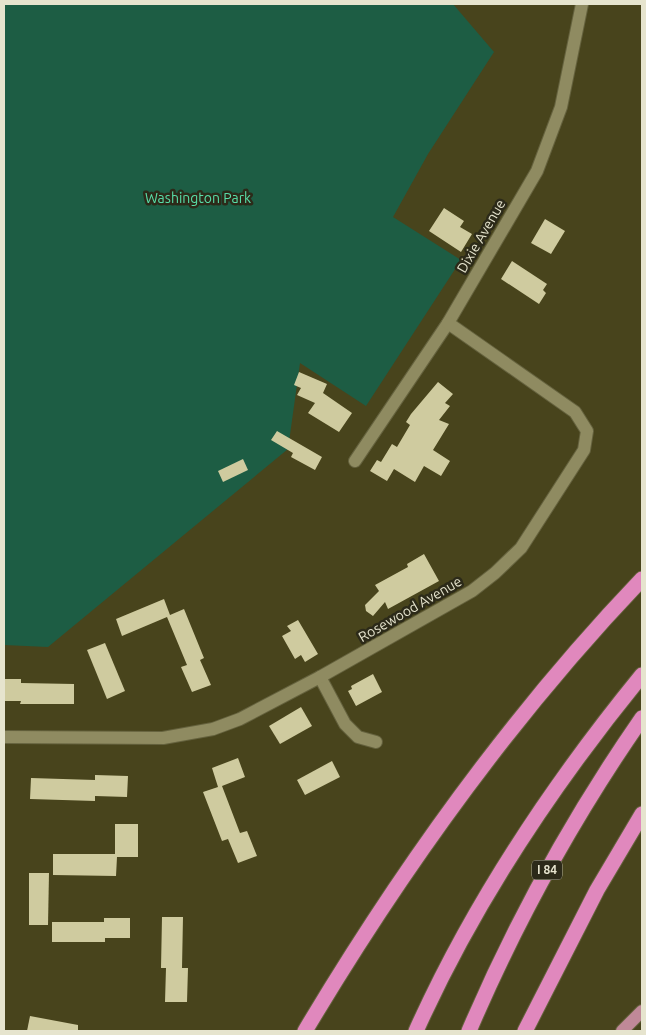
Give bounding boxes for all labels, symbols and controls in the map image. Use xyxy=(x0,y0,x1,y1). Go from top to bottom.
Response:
park label: Washington Park xyxy=(145,190,251,206)
street label: Dixie Avenue xyxy=(454,197,508,275)
street label: Rosewood Avenue xyxy=(356,573,464,645)
road number: I 84 xyxy=(532,860,562,880)

